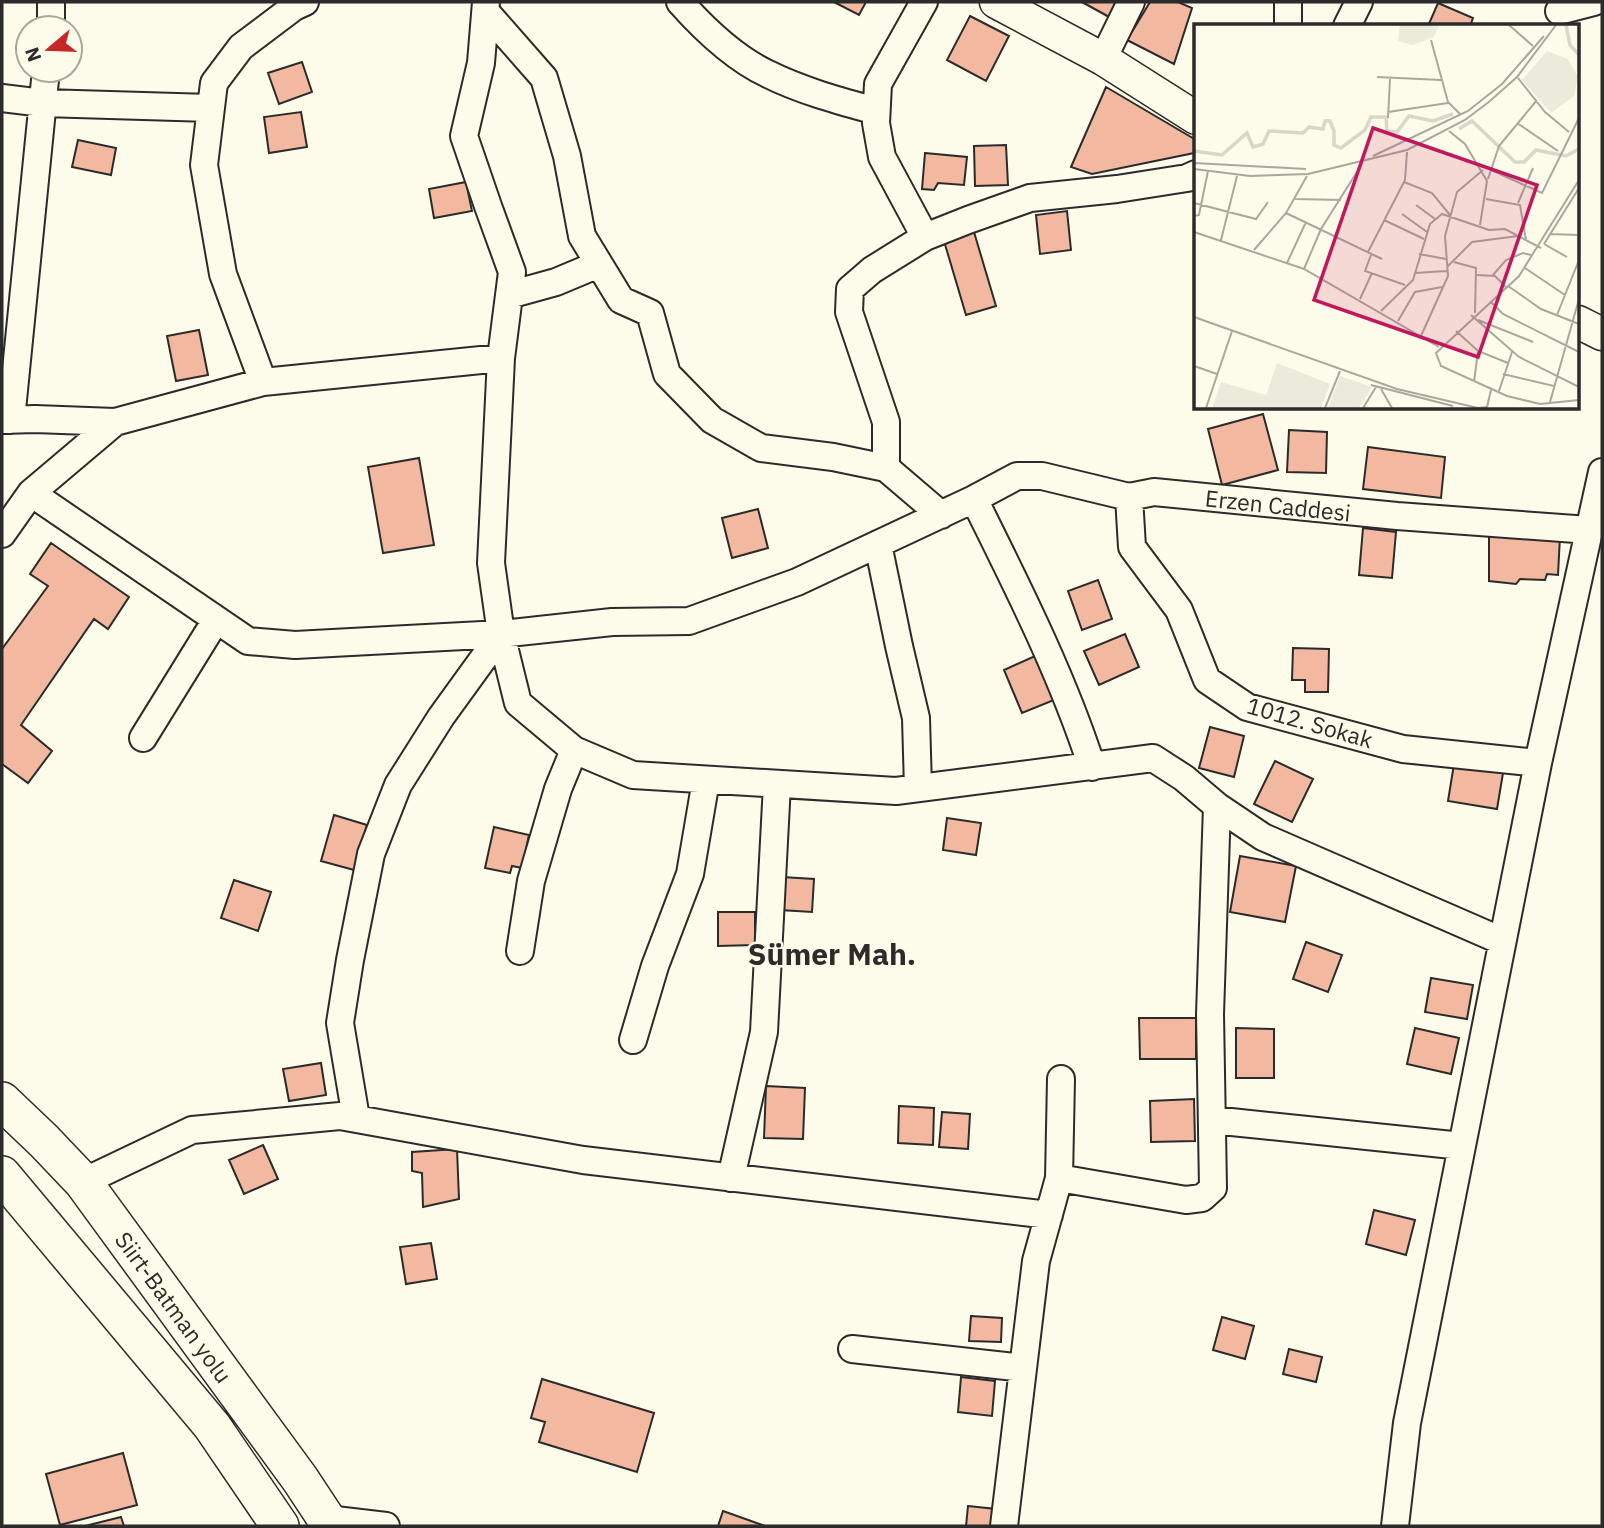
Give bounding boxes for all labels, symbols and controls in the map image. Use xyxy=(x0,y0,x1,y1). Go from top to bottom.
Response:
north arrow xyxy=(14,14,84,84)
inset map xyxy=(1194,24,1580,410)
text: N xyxy=(19,44,47,65)
street label: Erzen Caddesi xyxy=(1204,482,1352,528)
street label: 1012. Sokak xyxy=(1244,690,1376,754)
district label: Sümer Mah. xyxy=(748,934,916,973)
street label: Siirt-Batman yolu xyxy=(109,1225,239,1389)

